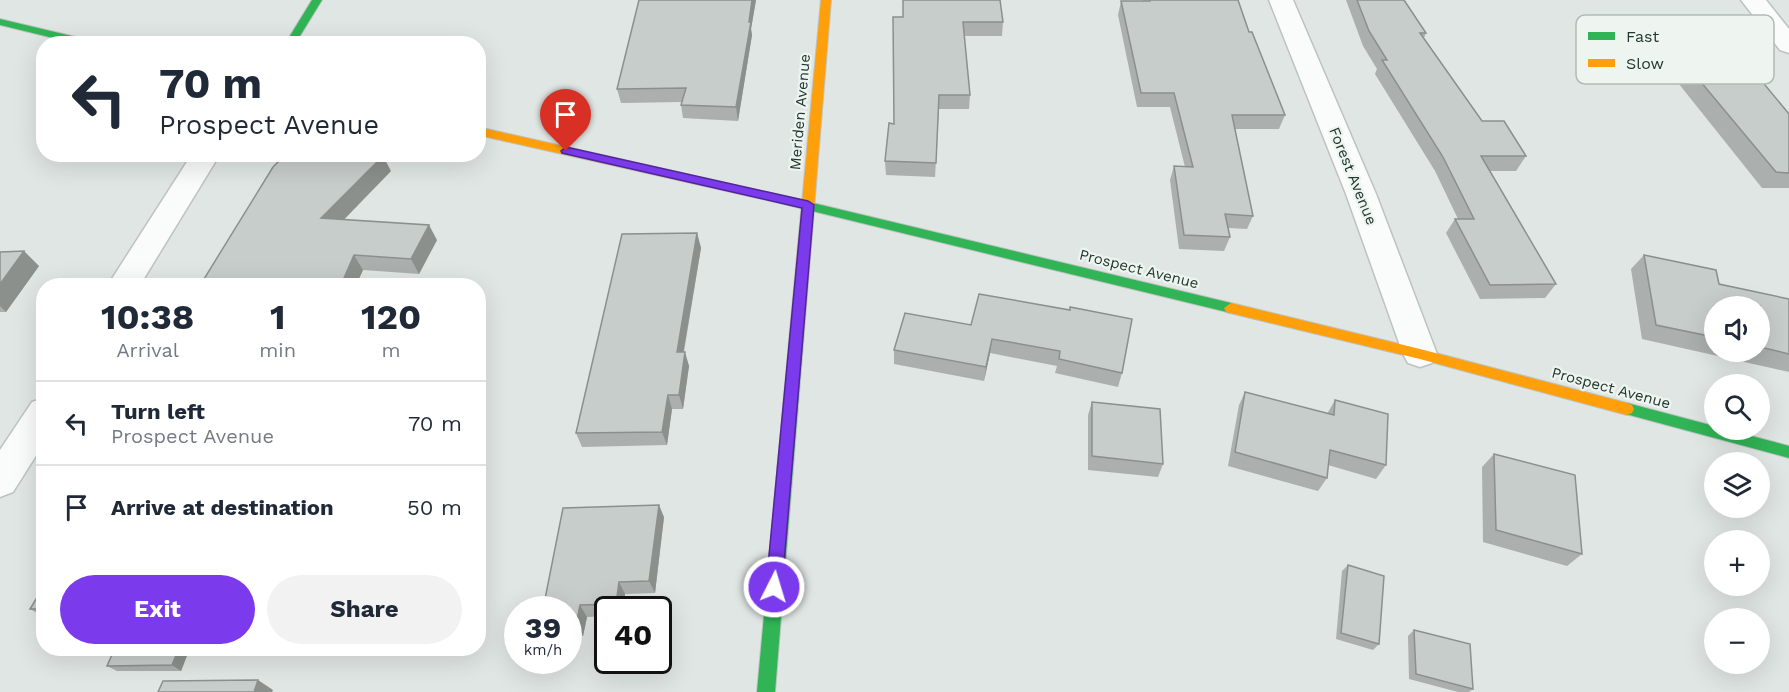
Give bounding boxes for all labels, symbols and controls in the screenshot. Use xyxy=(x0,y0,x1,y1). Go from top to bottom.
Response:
legend xyxy=(1576,15,1774,84)
text: Fast xyxy=(1626,27,1659,46)
street label: Meriden Avenue xyxy=(786,53,814,171)
text: Slow xyxy=(1626,54,1664,73)
text: 70 m xyxy=(159,59,262,108)
icon: left xyxy=(60,60,138,138)
pin xyxy=(540,89,591,151)
icon: arrive xyxy=(549,98,582,131)
text: Prospect Avenue xyxy=(159,109,379,141)
street label: Forest Avenue xyxy=(1325,125,1381,227)
street label: Prospect Avenue xyxy=(1078,245,1200,293)
text: 10:38 xyxy=(101,296,194,338)
text: 1 xyxy=(270,296,285,338)
text: 120 xyxy=(361,296,421,338)
map controls xyxy=(1704,296,1770,674)
button: sound xyxy=(1704,296,1770,362)
text: Arrival xyxy=(116,338,179,362)
text: min xyxy=(259,338,296,362)
text: m xyxy=(381,338,401,362)
street label: Prospect Avenue xyxy=(1550,363,1672,413)
button: search xyxy=(1704,374,1770,440)
text: Turn left xyxy=(111,399,205,424)
icon: left xyxy=(60,407,93,440)
text: 70 m xyxy=(408,411,462,436)
text: Prospect Avenue xyxy=(111,424,274,448)
button: layers xyxy=(1704,452,1770,518)
icon: arrive xyxy=(60,491,93,524)
text: Arrive at destination xyxy=(111,495,334,520)
text: 50 m xyxy=(407,495,462,520)
button: + xyxy=(1704,530,1770,596)
position arrow xyxy=(742,555,806,619)
button: Exit xyxy=(60,575,255,644)
button: Share xyxy=(267,575,462,644)
speed limit sign: 40 xyxy=(594,596,672,674)
button: − xyxy=(1704,608,1770,674)
text: 39 xyxy=(525,610,561,645)
text: km/h xyxy=(524,641,562,659)

